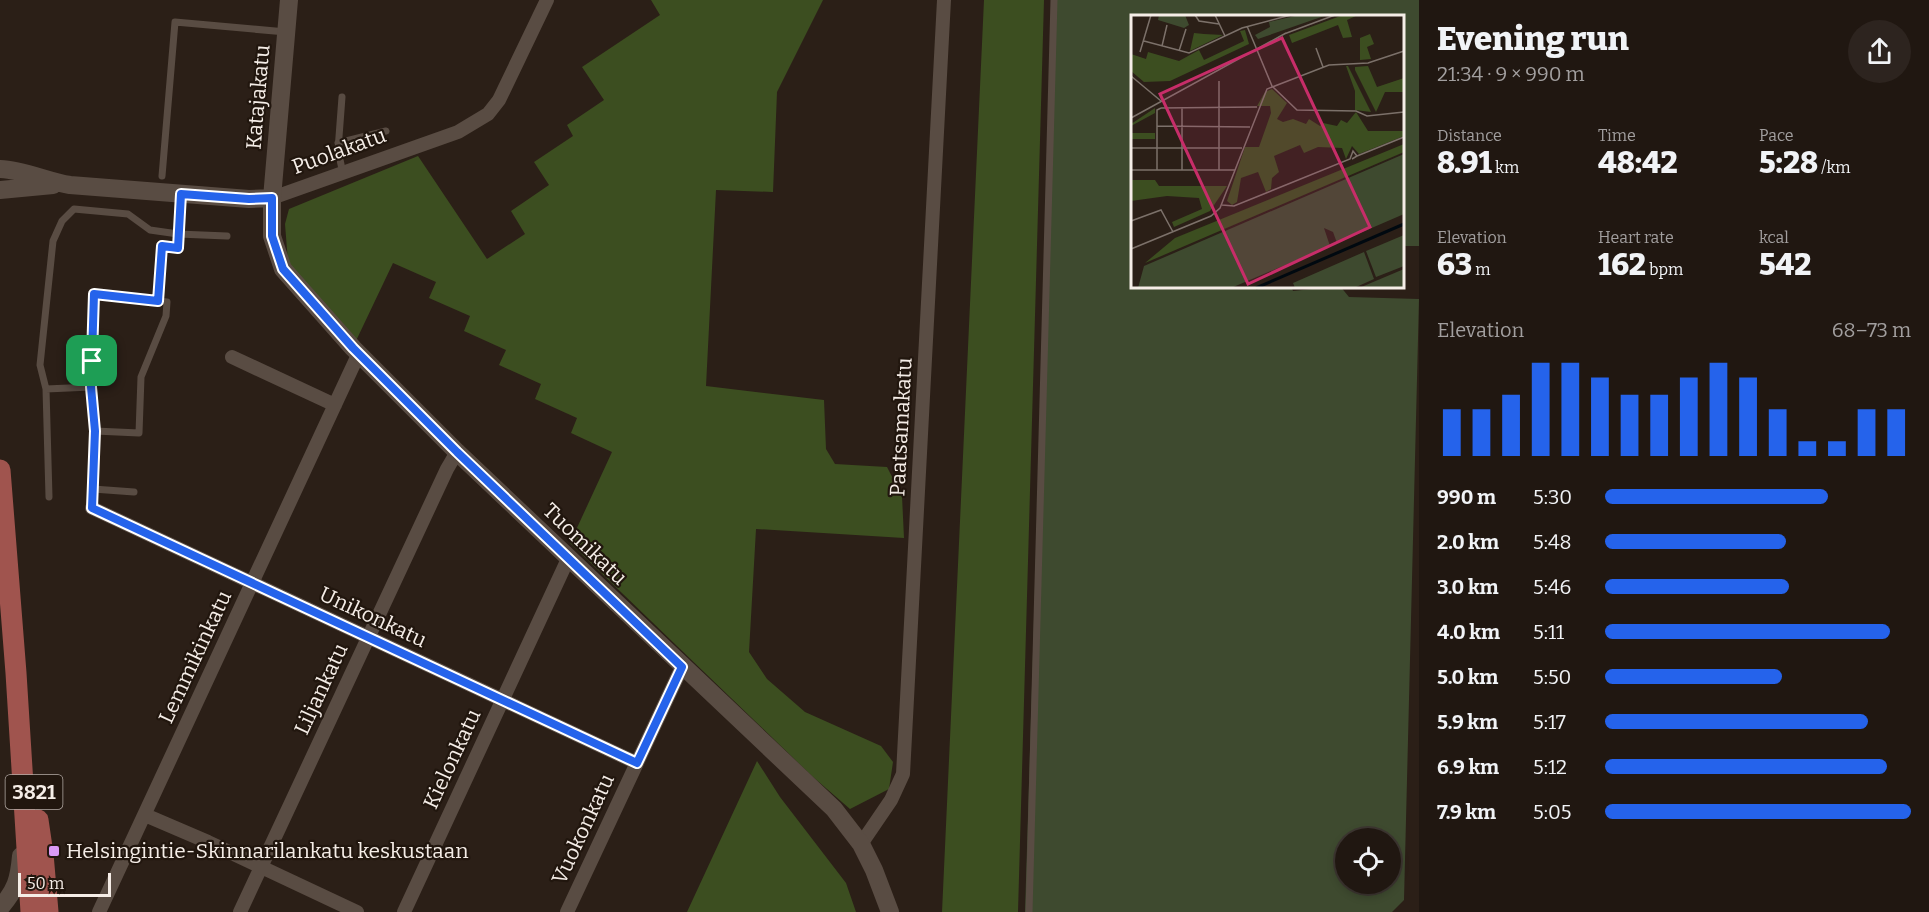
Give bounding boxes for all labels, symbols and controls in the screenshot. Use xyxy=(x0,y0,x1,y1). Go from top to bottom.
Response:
inset map xyxy=(1131,15,1404,288)
text: Evening run xyxy=(1437,19,1629,59)
button: share xyxy=(1848,20,1911,83)
street label: Katajakatu xyxy=(240,44,276,150)
text: 21:34 · 9 × 990 m xyxy=(1437,62,1585,86)
street label: Puolakatu xyxy=(289,122,389,180)
text: Distance xyxy=(1437,126,1502,145)
text: Time xyxy=(1598,126,1636,145)
text: Pace xyxy=(1759,126,1794,145)
text: 8.91 xyxy=(1437,145,1492,181)
text: 48:42 xyxy=(1598,145,1678,181)
text: 5:28 xyxy=(1759,145,1818,181)
text: km xyxy=(1492,158,1519,177)
text: /km xyxy=(1818,158,1851,177)
text: Elevation xyxy=(1437,228,1507,247)
text: Heart rate xyxy=(1598,228,1674,247)
text: kcal xyxy=(1759,228,1789,247)
text: 63 xyxy=(1437,247,1472,283)
text: 162 xyxy=(1598,247,1646,283)
text: 542 xyxy=(1759,247,1811,283)
text: m xyxy=(1472,260,1491,279)
text: bpm xyxy=(1646,260,1683,279)
text: Elevation xyxy=(1437,318,1524,342)
text: 68–73 m xyxy=(1832,318,1911,342)
pin xyxy=(66,335,117,386)
icon: arrive xyxy=(75,344,108,377)
street label: Paatsamakatu xyxy=(884,357,918,497)
text: 990 m xyxy=(1437,485,1496,509)
text: 5:30 xyxy=(1533,485,1572,509)
street label: Tuomikatu xyxy=(538,498,632,590)
text: 2.0 km xyxy=(1437,530,1499,554)
text: 5:48 xyxy=(1533,530,1572,554)
text: 3.0 km xyxy=(1437,575,1499,599)
text: 5:46 xyxy=(1533,575,1571,599)
street label: Unikonkatu xyxy=(315,581,431,653)
street label: Lemmikinkatu xyxy=(153,586,237,728)
text: 4.0 km xyxy=(1437,620,1500,644)
text: 5:11 xyxy=(1533,620,1564,644)
street label: Liljankatu xyxy=(289,639,353,739)
text: 5.0 km xyxy=(1437,665,1498,689)
text: 5:50 xyxy=(1533,665,1571,689)
street label: Kielonkatu xyxy=(418,705,486,813)
text: 5.9 km xyxy=(1437,710,1498,734)
text: 5:17 xyxy=(1533,710,1566,734)
text: 6.9 km xyxy=(1437,755,1499,779)
text: 5:12 xyxy=(1533,755,1567,779)
street label: Vuokonkatu xyxy=(546,770,620,888)
road number: 3821 xyxy=(6,775,63,809)
text: 7.9 km xyxy=(1437,800,1496,824)
text: 5:05 xyxy=(1533,800,1571,824)
map controls xyxy=(1335,828,1401,894)
button: locate xyxy=(1335,828,1401,894)
place label: Helsingintie-Skinnarilankatu keskustaan xyxy=(66,838,468,864)
marker: Helsingintie-Skinnarilankatu keskustaan xyxy=(47,844,61,858)
scale bar xyxy=(18,870,111,898)
text: 50 m xyxy=(27,874,64,893)

